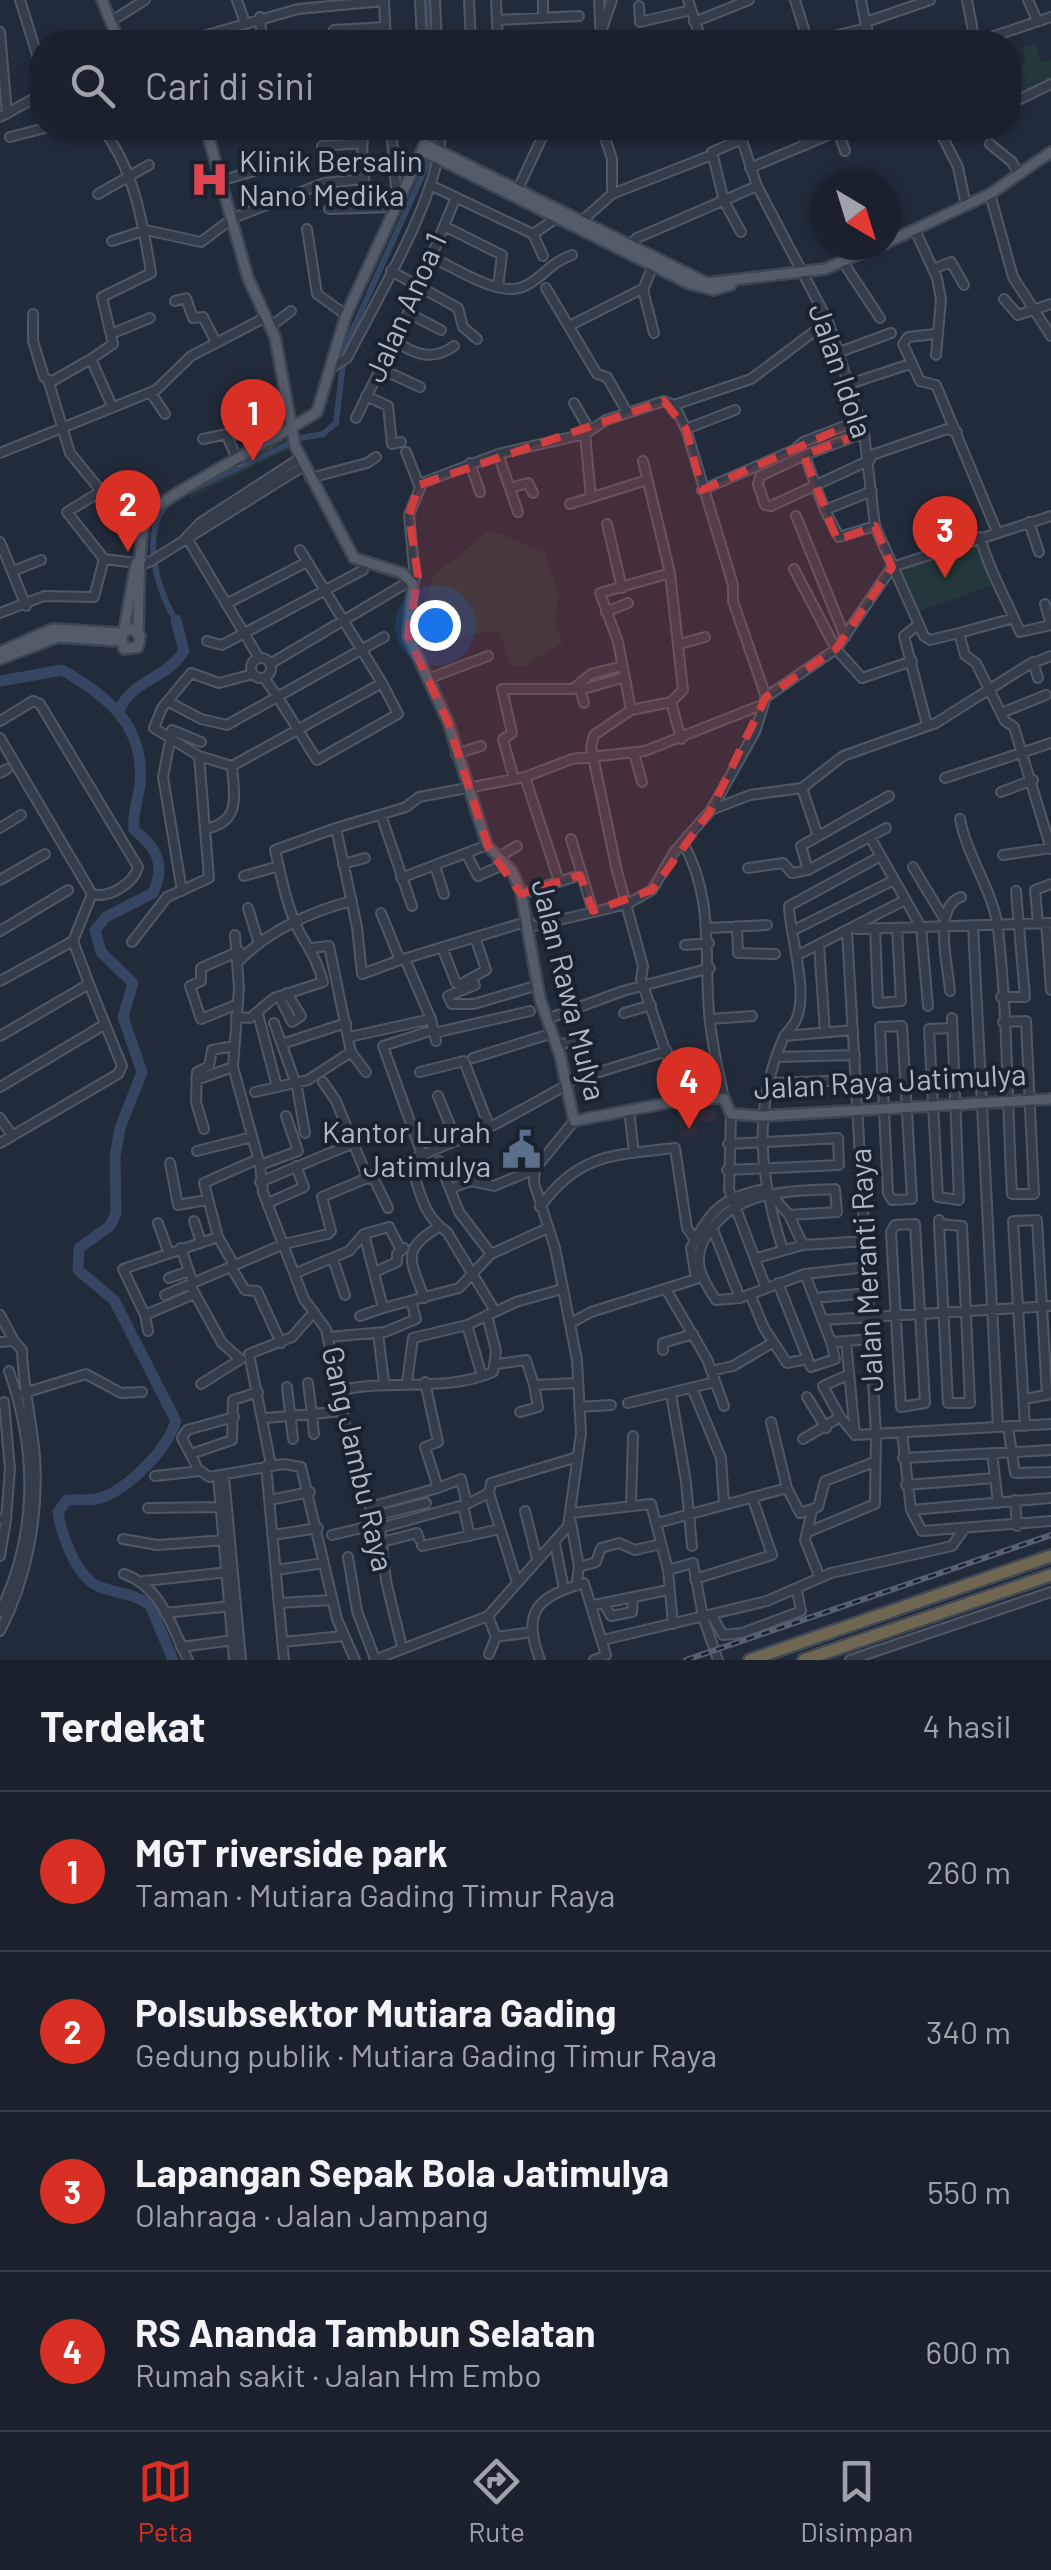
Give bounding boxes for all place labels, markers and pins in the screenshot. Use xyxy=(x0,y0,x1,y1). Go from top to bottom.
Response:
place label: Klinik Bersalin Nano Medika xyxy=(239,142,423,212)
hospital icon: Klinik Bersalin Nano Medika xyxy=(188,158,230,200)
pin: 1 xyxy=(220,378,286,461)
pin: 2 xyxy=(96,470,160,552)
pin: 3 xyxy=(912,496,978,578)
pin: 4 xyxy=(656,1046,722,1129)
place label: Kantor Lurah Jatimulya xyxy=(322,1113,491,1183)
public building icon: Kantor Lurah Jatimulya xyxy=(500,1129,542,1171)

